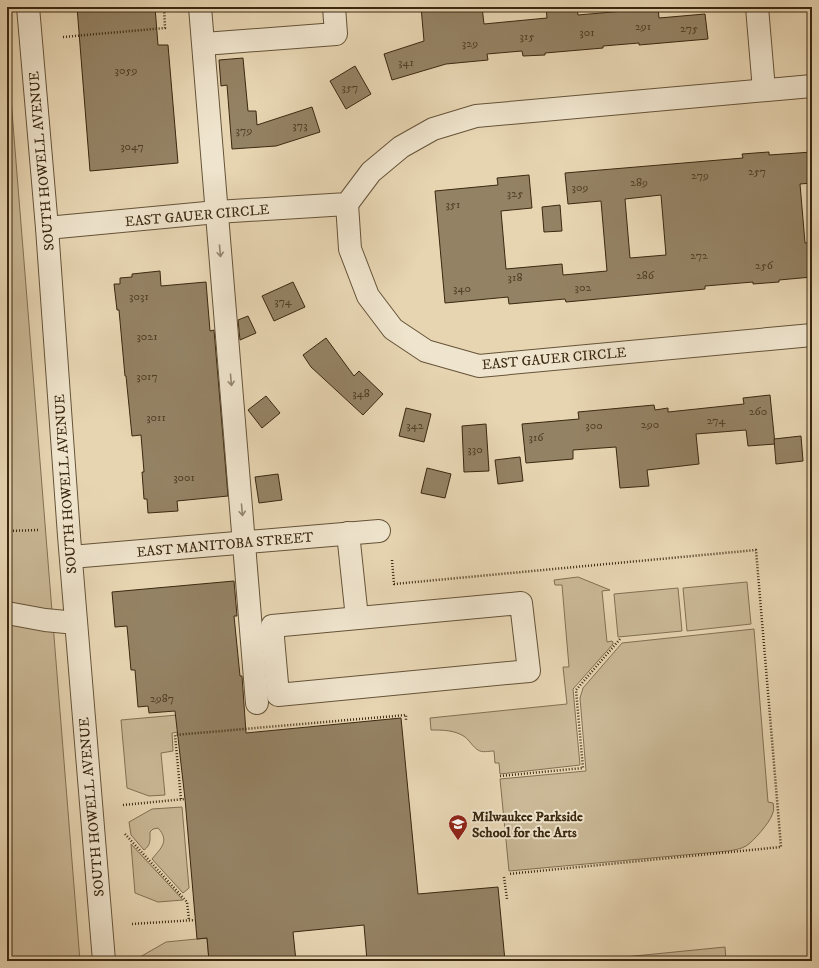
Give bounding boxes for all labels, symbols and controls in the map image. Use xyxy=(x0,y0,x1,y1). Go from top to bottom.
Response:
house number: 291 xyxy=(635,19,651,34)
house number: 275 xyxy=(680,21,698,36)
house number: 301 xyxy=(579,25,595,40)
house number: 315 xyxy=(520,29,534,44)
house number: 329 xyxy=(462,36,478,51)
house number: 341 xyxy=(398,55,414,70)
house number: 3059 xyxy=(115,63,137,78)
street label: SOUTH HOWELL AVENUE xyxy=(25,70,59,251)
house number: 357 xyxy=(342,80,358,95)
house number: 373 xyxy=(292,118,308,133)
house number: 379 xyxy=(236,123,252,138)
house number: 3047 xyxy=(120,139,144,154)
house number: 257 xyxy=(748,164,766,179)
house number: 279 xyxy=(691,168,709,183)
house number: 289 xyxy=(630,175,648,190)
house number: 309 xyxy=(572,180,588,195)
house number: 325 xyxy=(507,186,523,201)
house number: 351 xyxy=(446,197,460,212)
street label: EAST GAUER CIRCLE xyxy=(124,201,270,231)
one-way arrow xyxy=(217,244,224,257)
house number: 272 xyxy=(690,248,708,263)
house number: 256 xyxy=(755,258,774,273)
house number: 286 xyxy=(636,268,655,283)
house number: 318 xyxy=(508,270,522,285)
house number: 302 xyxy=(575,280,592,295)
house number: 340 xyxy=(453,281,471,296)
house number: 3031 xyxy=(129,289,149,304)
house number: 374 xyxy=(274,294,293,309)
house number: 3021 xyxy=(136,329,158,344)
street label: EAST GAUER CIRCLE xyxy=(481,344,627,374)
house number: 3017 xyxy=(136,369,158,384)
one-way arrow xyxy=(228,373,235,386)
house number: 348 xyxy=(352,386,370,401)
street label: SOUTH HOWELL AVENUE xyxy=(51,393,81,574)
house number: 260 xyxy=(749,404,767,419)
house number: 3011 xyxy=(146,410,166,425)
house number: 274 xyxy=(707,413,726,428)
house number: 290 xyxy=(641,417,659,432)
house number: 342 xyxy=(406,418,424,433)
house number: 300 xyxy=(585,418,603,433)
house number: 316 xyxy=(528,430,544,445)
house number: 330 xyxy=(467,442,483,457)
house number: 3001 xyxy=(173,470,195,485)
one-way arrow xyxy=(238,503,246,516)
street label: EAST MANITOBA STREET xyxy=(136,528,315,562)
house number: 2987 xyxy=(150,691,174,706)
street label: SOUTH HOWELL AVENUE xyxy=(75,716,109,897)
place label: Milwaukee Parkside School for the Arts xyxy=(472,808,583,842)
school or university icon: Milwaukee Parkside School for the Arts xyxy=(447,813,469,841)

